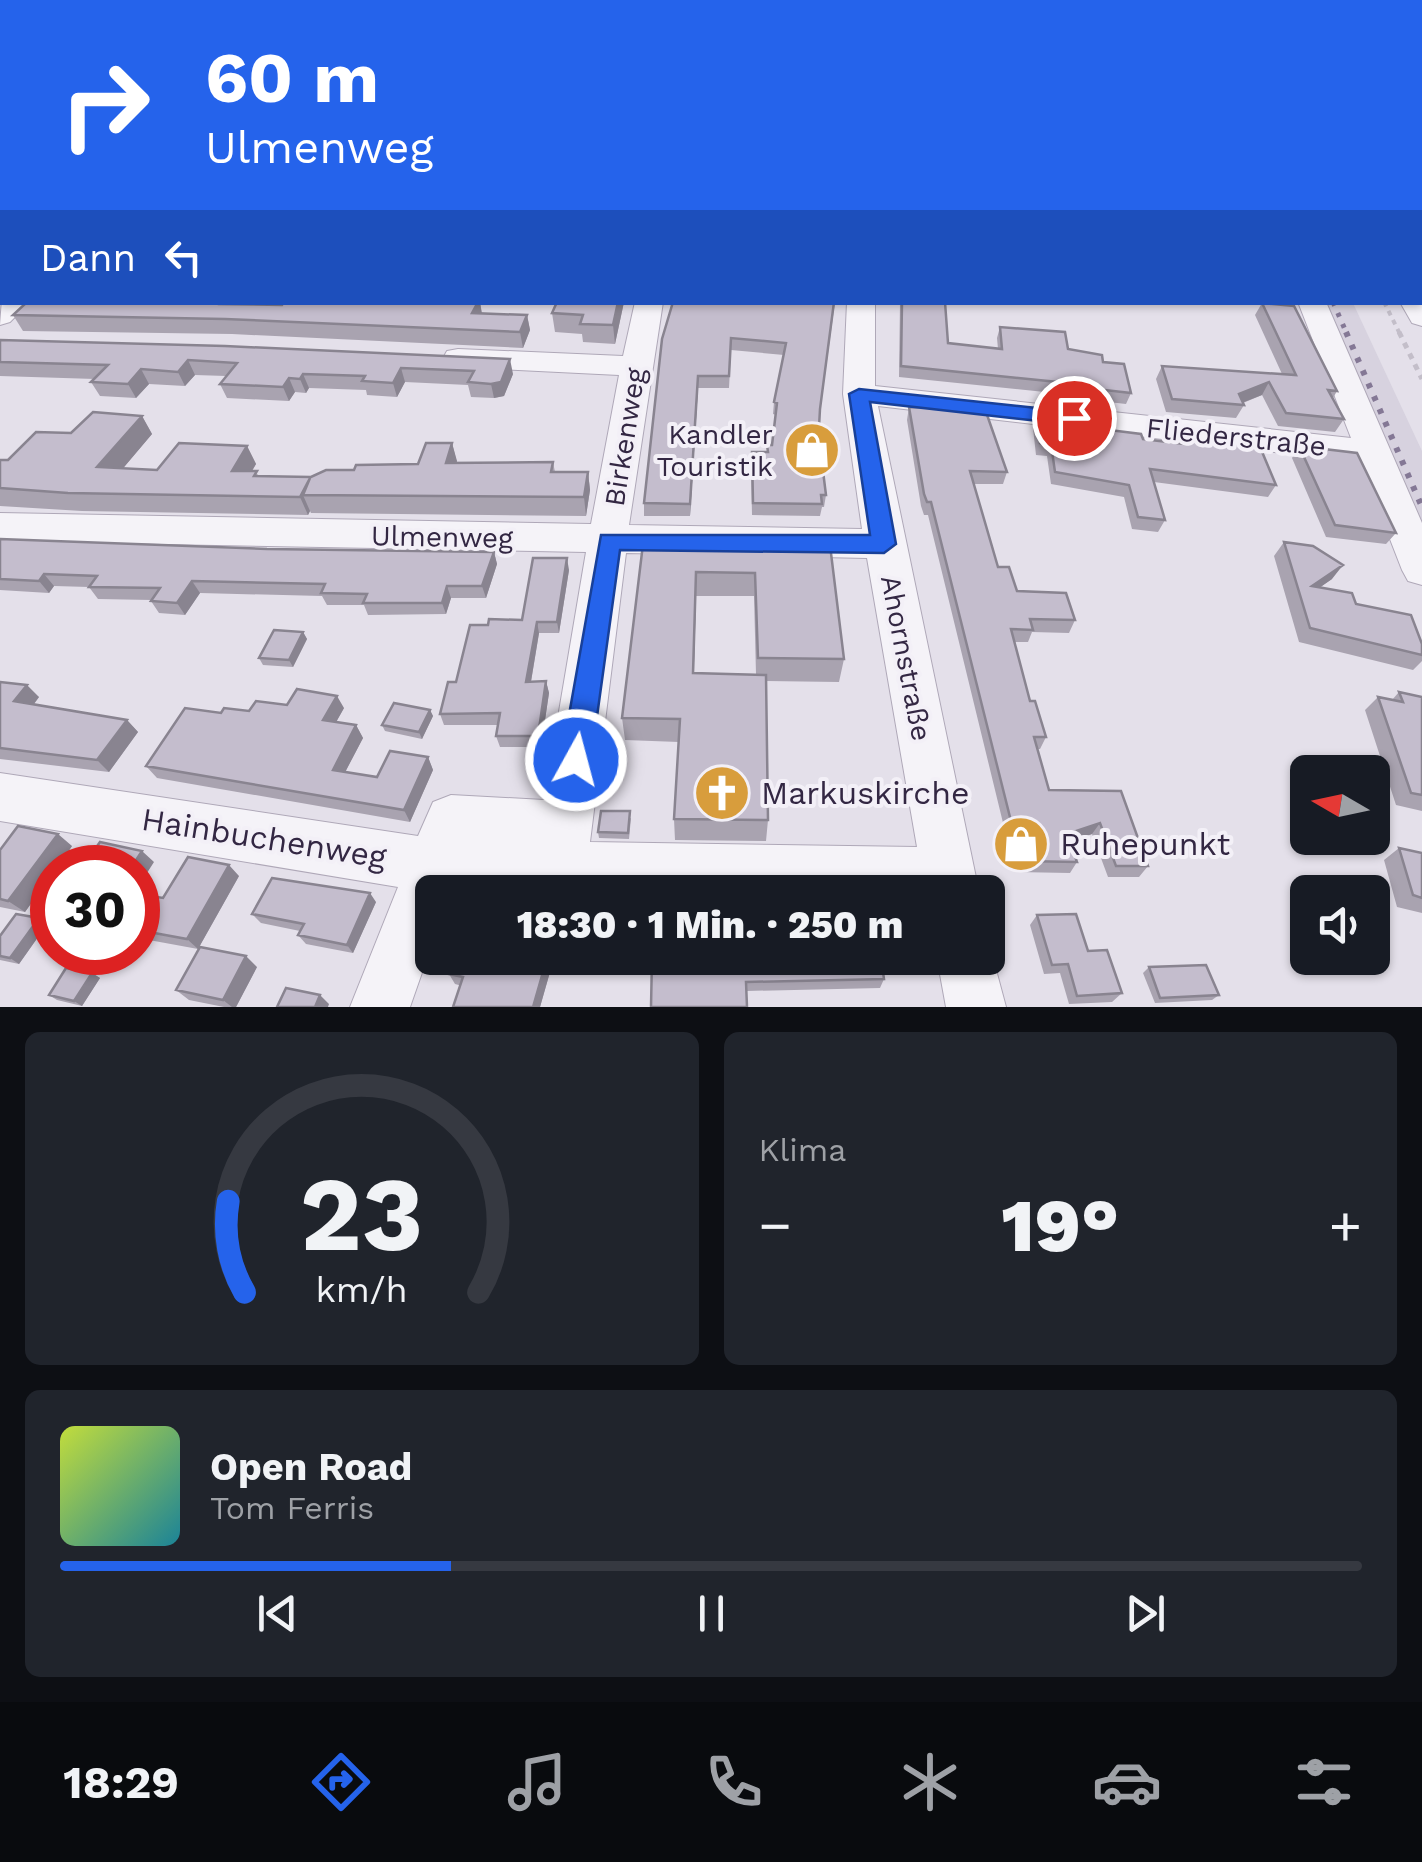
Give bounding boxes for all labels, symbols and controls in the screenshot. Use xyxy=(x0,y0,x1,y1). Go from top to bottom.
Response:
text: 60 m xyxy=(205,37,379,119)
icon: right xyxy=(40,40,170,170)
text: Ulmenweg xyxy=(205,121,434,174)
icon: left xyxy=(156,230,211,285)
text: Dann xyxy=(40,236,136,280)
street label: Birkenweg xyxy=(598,365,652,509)
pin xyxy=(1032,376,1117,461)
icon: arrive xyxy=(1047,391,1102,446)
street label: Fliederstraße xyxy=(1144,411,1328,463)
place label: Kandler Touristik xyxy=(656,418,773,483)
shop icon: Kandler Touristik xyxy=(782,420,842,480)
street label: Ulmenweg xyxy=(371,519,513,555)
street label: Ahornstraße xyxy=(874,572,938,744)
position arrow xyxy=(524,708,628,812)
north arrow xyxy=(1290,755,1390,855)
map controls xyxy=(1290,755,1390,975)
church icon: Markuskirche xyxy=(692,763,752,823)
place label: Markuskirche xyxy=(761,774,969,812)
street label: Hainbuchenweg xyxy=(139,800,390,876)
shop icon: Ruhepunkt xyxy=(991,814,1051,874)
place label: Ruhepunkt xyxy=(1060,825,1230,863)
speed limit sign: 30 xyxy=(30,845,160,975)
button: sound xyxy=(1290,875,1390,975)
text: 18:30 · 1 Min. · 250 m xyxy=(517,903,903,947)
text: Klima xyxy=(759,1131,846,1169)
text: 23 xyxy=(300,1153,424,1275)
text: 19° xyxy=(1001,1181,1119,1269)
text: − xyxy=(759,1193,792,1257)
text: + xyxy=(1329,1193,1362,1257)
text: km/h xyxy=(316,1269,408,1311)
text: Open Road xyxy=(210,1445,412,1489)
text: Tom Ferris xyxy=(210,1489,374,1527)
icon: previous xyxy=(250,1586,305,1641)
icon: pause xyxy=(684,1586,739,1641)
icon: next xyxy=(1118,1586,1173,1641)
icon: directions xyxy=(306,1747,376,1817)
icon: music xyxy=(502,1747,572,1817)
icon: phone xyxy=(699,1747,769,1817)
icon: climate xyxy=(895,1747,965,1817)
icon: car xyxy=(1092,1747,1162,1817)
icon: filters xyxy=(1289,1747,1359,1817)
text: 18:29 xyxy=(63,1756,179,1809)

